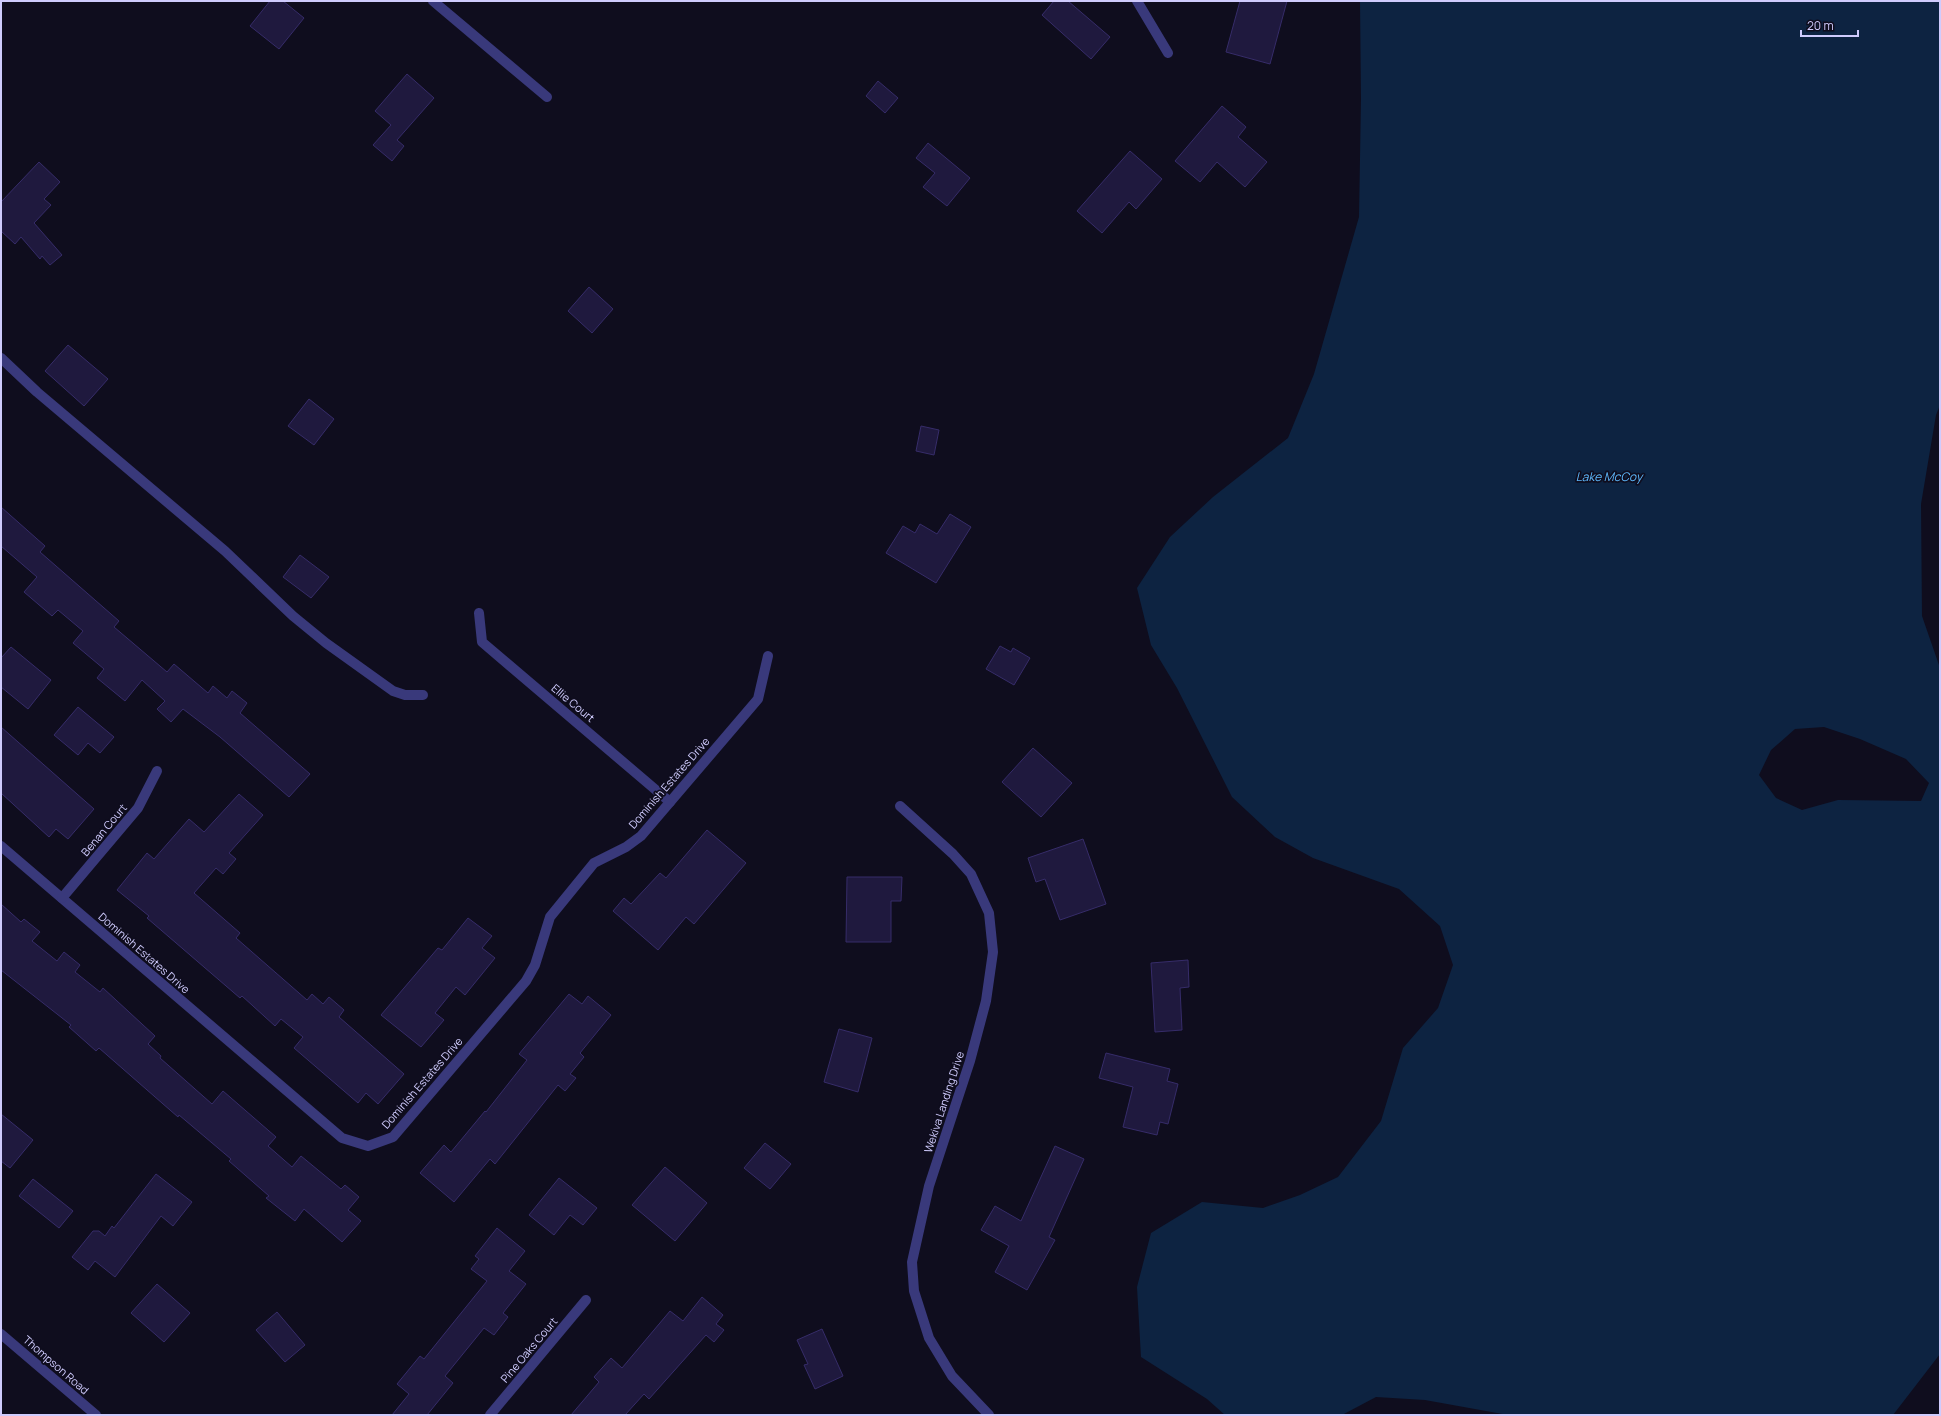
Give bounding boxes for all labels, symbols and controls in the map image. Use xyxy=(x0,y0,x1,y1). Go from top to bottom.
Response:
scale bar xyxy=(1801,12,1858,38)
text: 20 m xyxy=(1807,17,1834,34)
water label: Lake McCoy xyxy=(1576,468,1644,485)
street label: Ellie Court xyxy=(549,680,598,725)
street label: Dominish Estates Drive xyxy=(625,733,713,831)
street label: Benan Court xyxy=(77,800,130,859)
street label: Dominish Estates Drive xyxy=(96,909,194,997)
street label: Dominish Estates Drive xyxy=(378,1033,466,1131)
street label: Wekiva Landing Drive xyxy=(920,1049,967,1155)
street label: Pine Oaks Court xyxy=(497,1314,560,1386)
street label: Thompson Road xyxy=(20,1332,92,1397)

